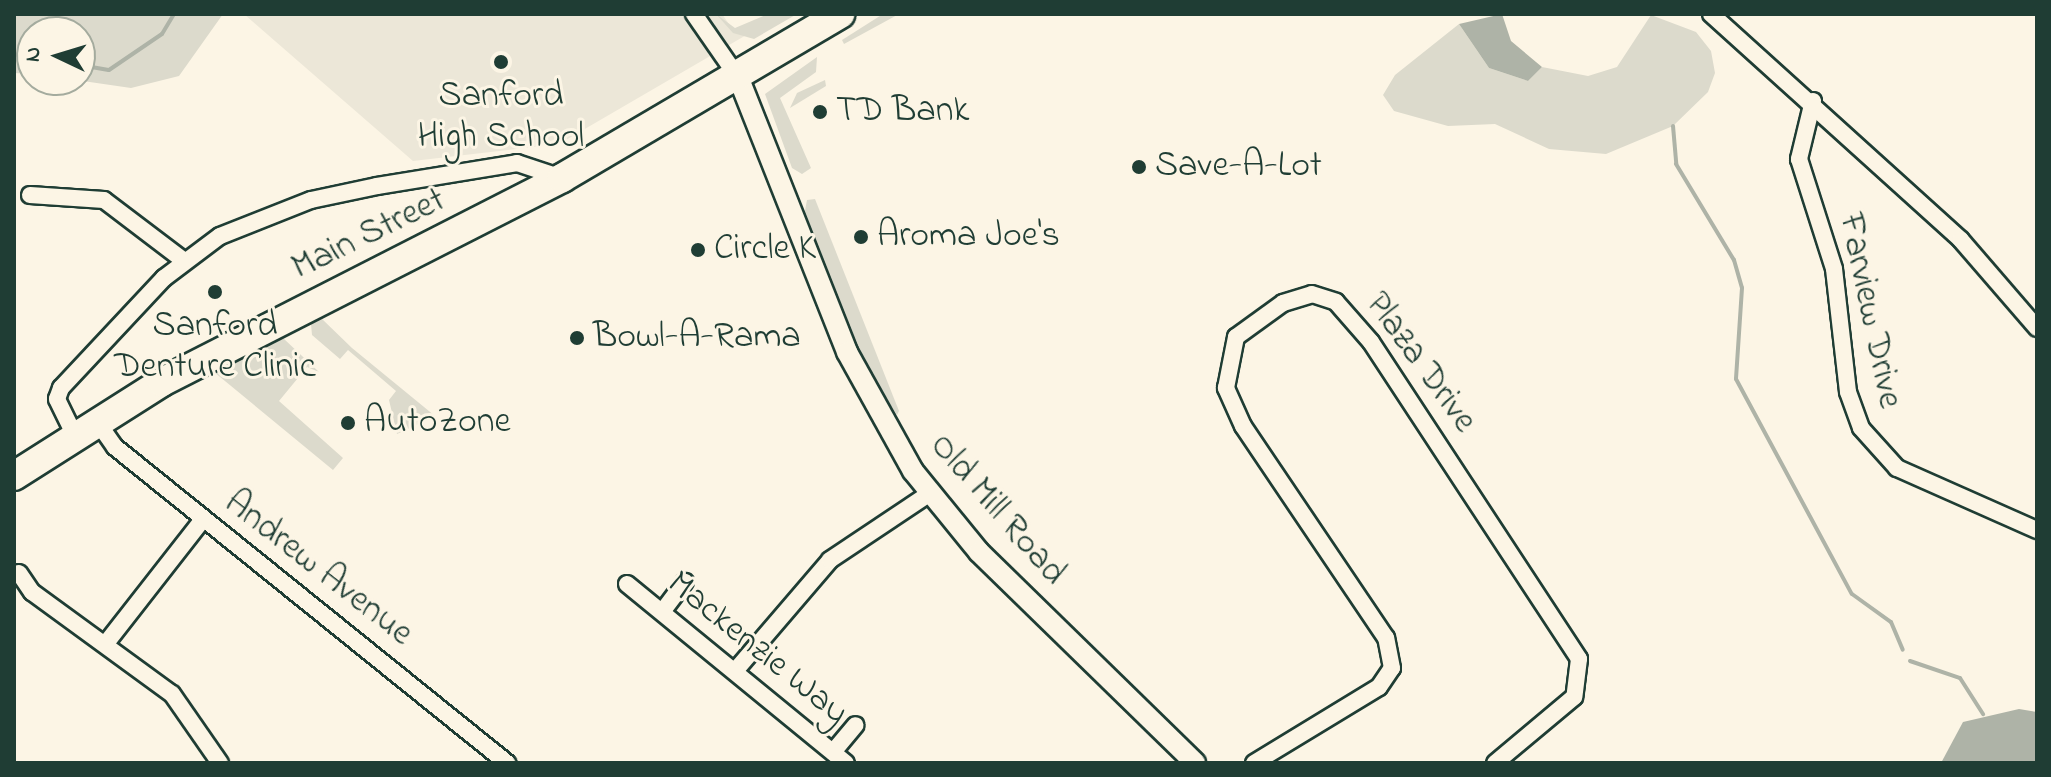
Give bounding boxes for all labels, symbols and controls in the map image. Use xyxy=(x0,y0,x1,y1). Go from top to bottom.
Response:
north arrow xyxy=(16,16,96,96)
text: N xyxy=(18,46,51,63)
marker: Sanford High School xyxy=(492,53,510,71)
place label: Sanford High School xyxy=(418,74,584,159)
place label: TD Bank xyxy=(836,90,969,134)
marker: TD Bank xyxy=(811,103,829,121)
place label: Save-A-Lot xyxy=(1155,145,1322,189)
marker: Save-A-Lot xyxy=(1130,158,1148,176)
street label: Main Street xyxy=(285,179,453,291)
street label: Farview Drive xyxy=(1827,210,1911,412)
place label: Aroma Joe's xyxy=(877,215,1060,259)
place label: Circle K xyxy=(714,228,816,272)
marker: Aroma Joe's xyxy=(852,228,870,246)
marker: Circle K xyxy=(689,241,707,259)
marker: Sanford Denture Clinic xyxy=(206,283,224,301)
street label: Plaza Drive xyxy=(1355,284,1485,442)
place label: Sanford Denture Clinic xyxy=(114,304,316,389)
place label: Bowl-A-Rama xyxy=(593,316,801,360)
marker: Bowl-A-Rama xyxy=(568,329,586,347)
place label: AutoZone xyxy=(364,401,511,445)
marker: AutoZone xyxy=(339,414,357,432)
street label: Old Mill Road xyxy=(919,425,1075,595)
street label: Andrew Avenue xyxy=(215,482,421,656)
street label: Mackenzie Way xyxy=(658,563,856,735)

